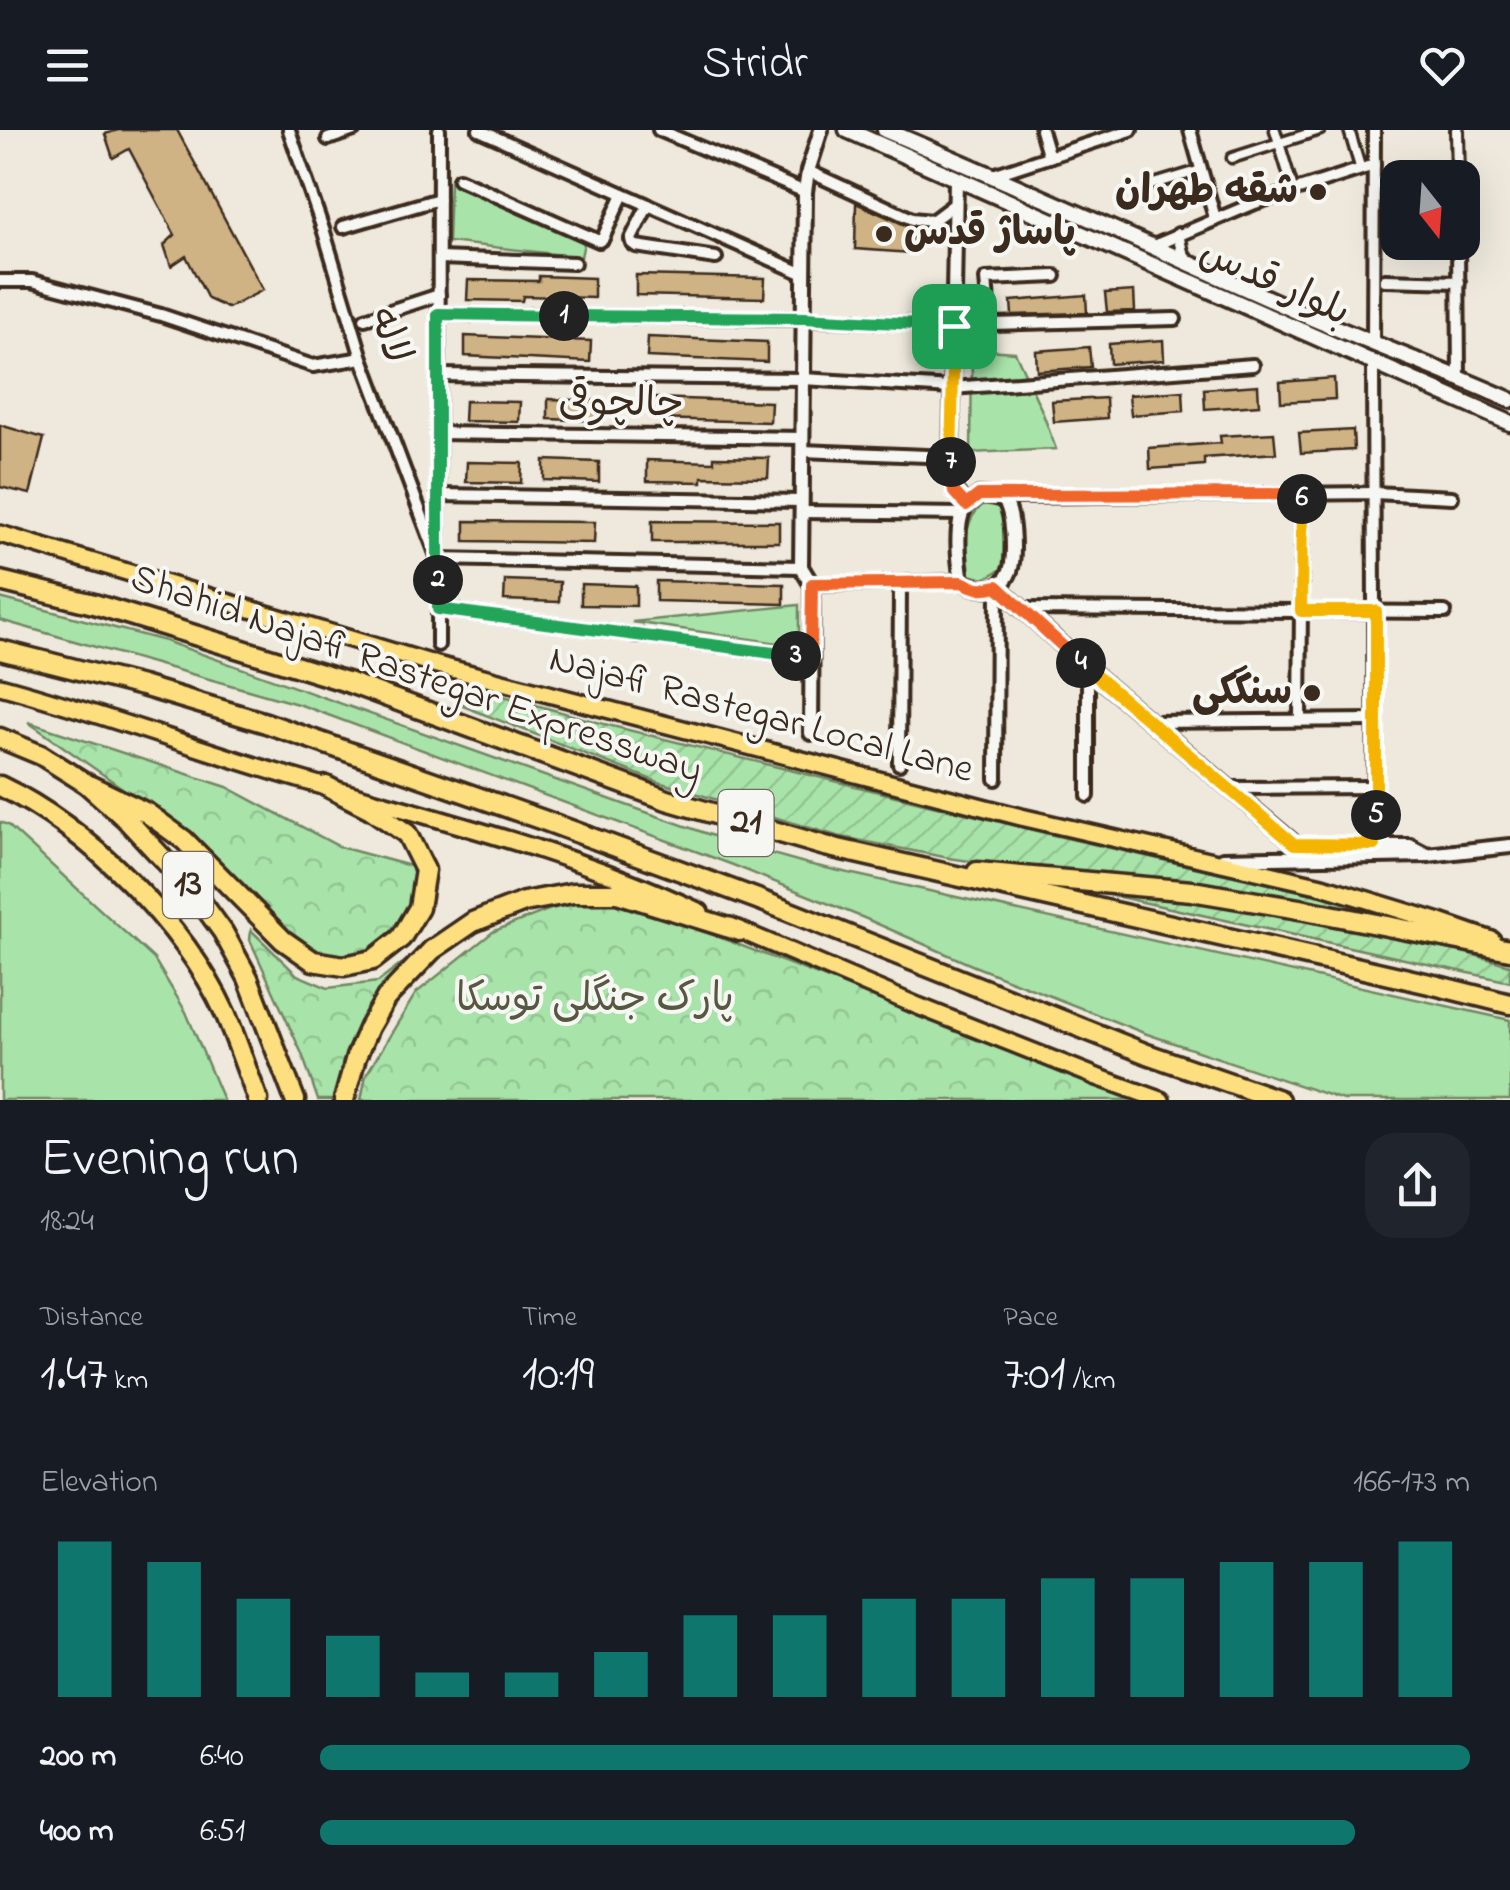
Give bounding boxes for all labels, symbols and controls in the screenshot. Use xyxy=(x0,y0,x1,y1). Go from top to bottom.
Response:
text: Stridr xyxy=(702,32,808,98)
icon: menu xyxy=(40,38,95,93)
icon: heart xyxy=(1415,38,1470,93)
north arrow xyxy=(1380,160,1480,260)
map controls xyxy=(1380,160,1480,260)
place label: شقه طهران xyxy=(1115,163,1298,222)
marker: شقه طهران xyxy=(1307,181,1329,203)
place label: پاساژ قدس xyxy=(904,205,1076,264)
marker: پاساژ قدس xyxy=(873,223,895,245)
street label: بلوار قدس xyxy=(1189,225,1359,343)
pin xyxy=(912,284,997,369)
pin: 1 xyxy=(539,291,589,341)
text: 1 xyxy=(560,295,568,336)
icon: arrive xyxy=(927,299,982,354)
street label: لاله xyxy=(351,300,425,372)
street label: چالچوقی xyxy=(558,374,684,436)
pin: 7 xyxy=(926,437,976,487)
text: 7 xyxy=(945,441,957,482)
pin: 6 xyxy=(1277,474,1327,524)
text: 6 xyxy=(1296,478,1308,519)
street label: Shahid Najafi Rastegar Expressway xyxy=(122,550,710,802)
pin: 2 xyxy=(413,555,463,605)
text: 2 xyxy=(431,559,445,600)
street label: Najafi Rastegar Local Lane xyxy=(542,631,980,801)
pin: 3 xyxy=(771,631,821,681)
text: 3 xyxy=(790,635,802,676)
pin: 4 xyxy=(1056,638,1106,688)
text: 4 xyxy=(1075,642,1087,683)
place label: سنگکی xyxy=(1192,664,1292,723)
marker: سنگکی xyxy=(1301,682,1323,704)
road number: 21 xyxy=(718,790,774,856)
pin: 5 xyxy=(1351,790,1401,840)
text: 5 xyxy=(1368,794,1384,835)
road number: 13 xyxy=(163,852,213,918)
park label: پارک جنگلی توسکا xyxy=(456,971,734,1030)
text: Evening run xyxy=(40,1121,299,1201)
button: share xyxy=(1365,1133,1470,1238)
text: 18:24 xyxy=(40,1199,94,1246)
text: Distance xyxy=(40,1298,143,1339)
text: Time xyxy=(522,1298,577,1339)
text: Pace xyxy=(1003,1298,1058,1339)
text: 1.47 xyxy=(40,1339,107,1412)
text: 10:19 xyxy=(522,1339,594,1412)
text: 7:01 xyxy=(1003,1339,1066,1412)
text: km xyxy=(107,1361,148,1402)
text: /km xyxy=(1066,1361,1115,1402)
text: Elevation xyxy=(40,1460,158,1507)
text: 166–173 m xyxy=(1353,1460,1470,1507)
text: 200 m xyxy=(40,1734,116,1781)
text: 6:40 xyxy=(200,1734,244,1781)
text: 400 m xyxy=(40,1809,114,1856)
text: 6:51 xyxy=(200,1809,245,1856)

